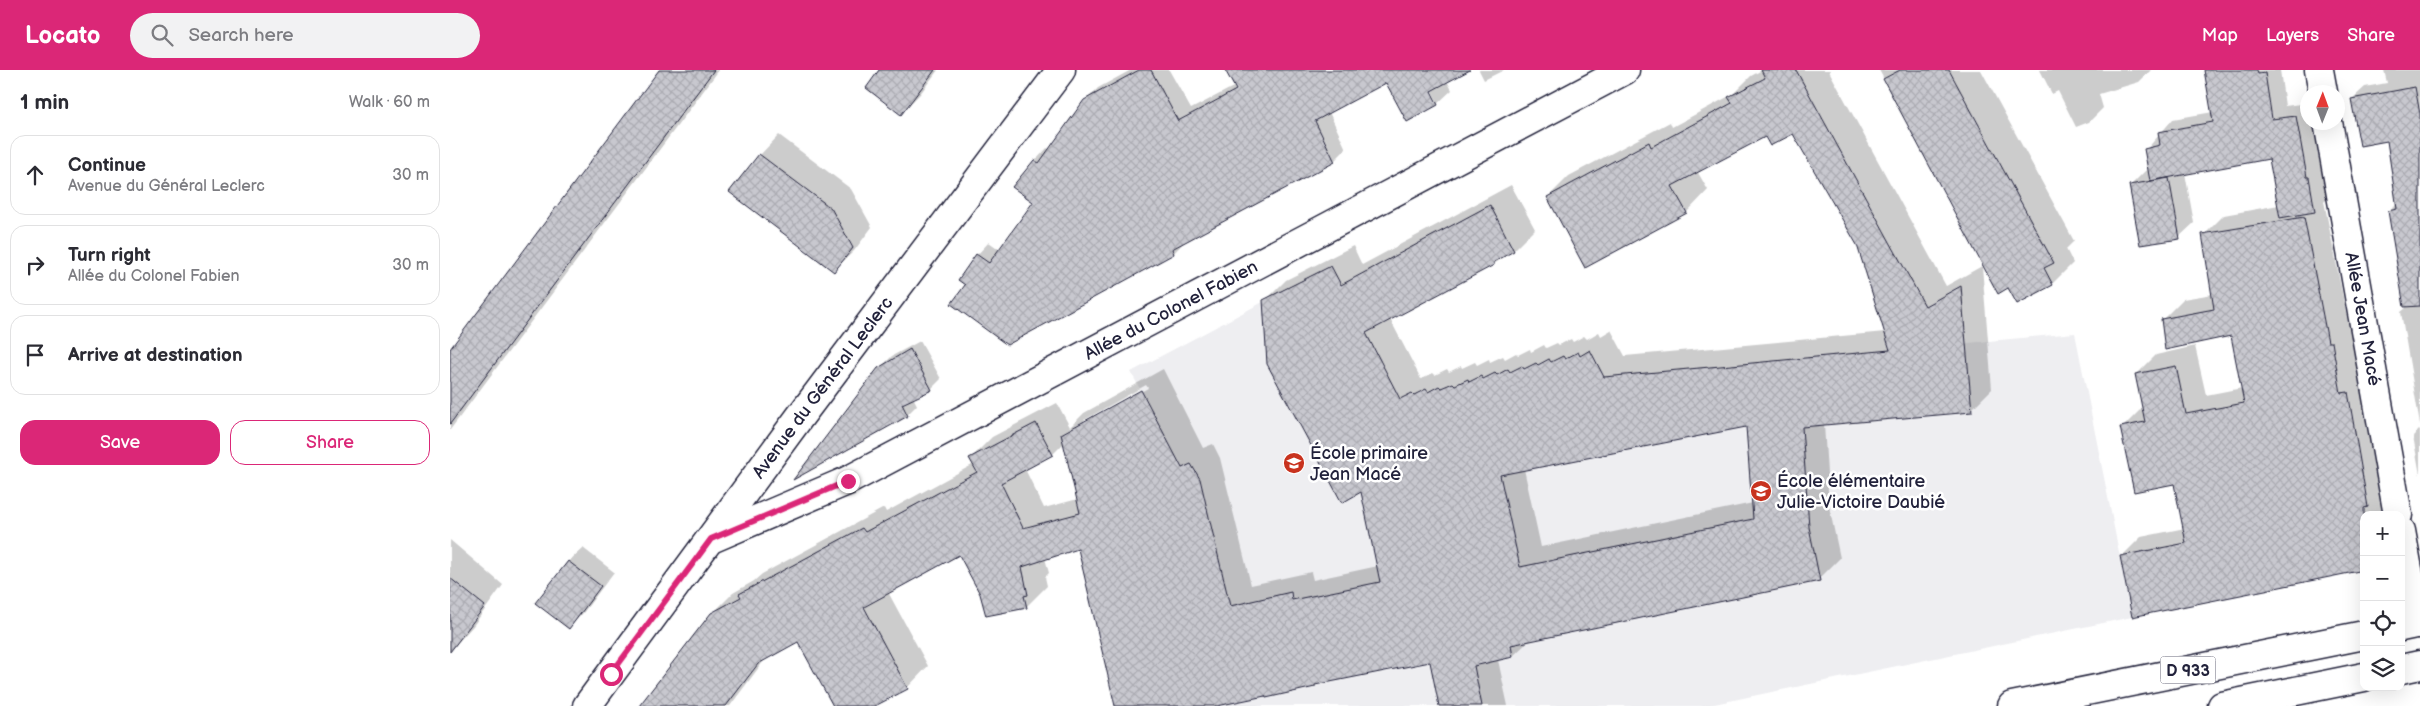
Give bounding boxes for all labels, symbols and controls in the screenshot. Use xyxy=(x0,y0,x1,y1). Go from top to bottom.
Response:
search box xyxy=(130,13,480,58)
text: Locato xyxy=(25,21,100,50)
icon: search xyxy=(148,21,176,49)
text: Search here xyxy=(188,24,294,47)
text: Map xyxy=(2202,25,2238,46)
text: Layers xyxy=(2266,25,2319,46)
text: Share xyxy=(2347,25,2395,46)
north arrow xyxy=(2300,85,2345,130)
text: 1 min xyxy=(20,90,69,115)
text: Walk · 60 m xyxy=(349,93,430,112)
text: Continue xyxy=(68,154,146,177)
icon: ahead xyxy=(21,161,49,189)
text: 30 m xyxy=(392,166,429,185)
text: Avenue du Général Leclerc xyxy=(68,177,265,196)
text: Turn right xyxy=(68,244,151,267)
street label: Allée Jean Macé xyxy=(2340,250,2385,388)
icon: right xyxy=(21,251,49,279)
text: 30 m xyxy=(392,256,429,275)
street label: Allée du Colonel Fabien xyxy=(1081,256,1261,365)
text: Allée du Colonel Fabien xyxy=(68,267,239,286)
street label: Avenue du Général Leclerc xyxy=(748,293,897,483)
icon: arrive xyxy=(21,341,49,369)
text: Arrive at destination xyxy=(68,344,243,367)
button: Save xyxy=(20,420,220,465)
button: Share xyxy=(230,420,430,465)
place label: École primaire Jean Macé xyxy=(1310,441,1428,485)
school or university icon: École primaire Jean Macé xyxy=(1282,451,1306,475)
place label: École élémentaire Julie-Victoire Daubié xyxy=(1777,469,1945,513)
route end xyxy=(837,470,860,493)
school or university icon: École élémentaire Julie-Victoire Daubié xyxy=(1749,479,1773,503)
map controls xyxy=(2360,511,2405,691)
button: + xyxy=(2360,511,2405,556)
button: − xyxy=(2360,556,2405,601)
button: locate xyxy=(2360,601,2405,646)
button: layers xyxy=(2360,646,2405,691)
road number: D 933 xyxy=(2160,656,2216,684)
route start xyxy=(600,663,623,686)

